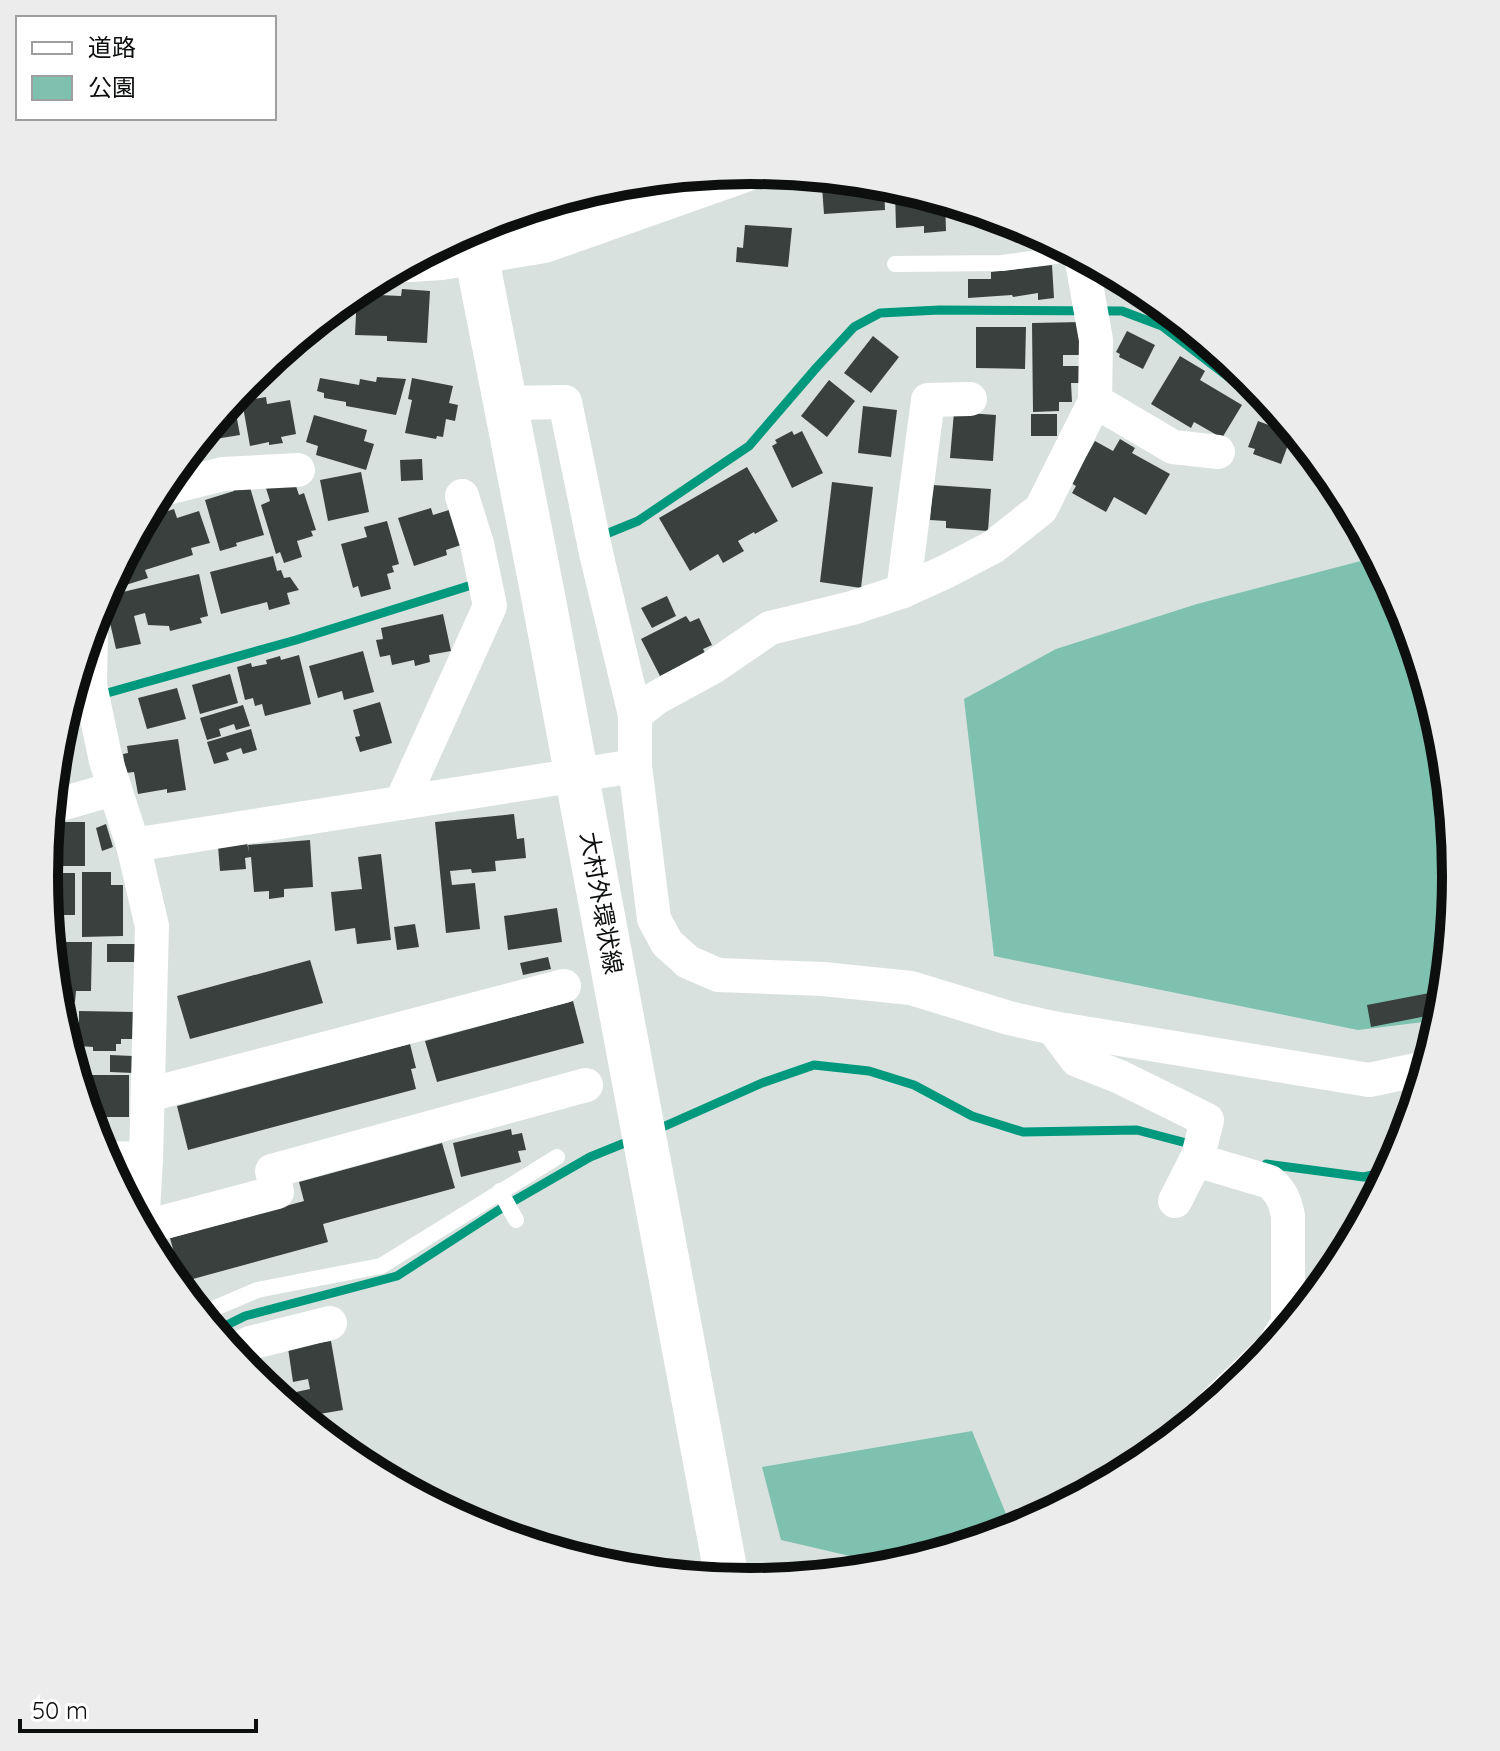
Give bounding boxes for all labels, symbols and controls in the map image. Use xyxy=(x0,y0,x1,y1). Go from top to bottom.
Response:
legend xyxy=(16,16,276,120)
text: 道路 xyxy=(88,32,136,62)
text: 公園 xyxy=(88,72,136,102)
street label: 大村外環状線 xyxy=(575,829,629,976)
scale bar xyxy=(20,1683,256,1733)
text: 50 m xyxy=(32,1695,88,1725)

